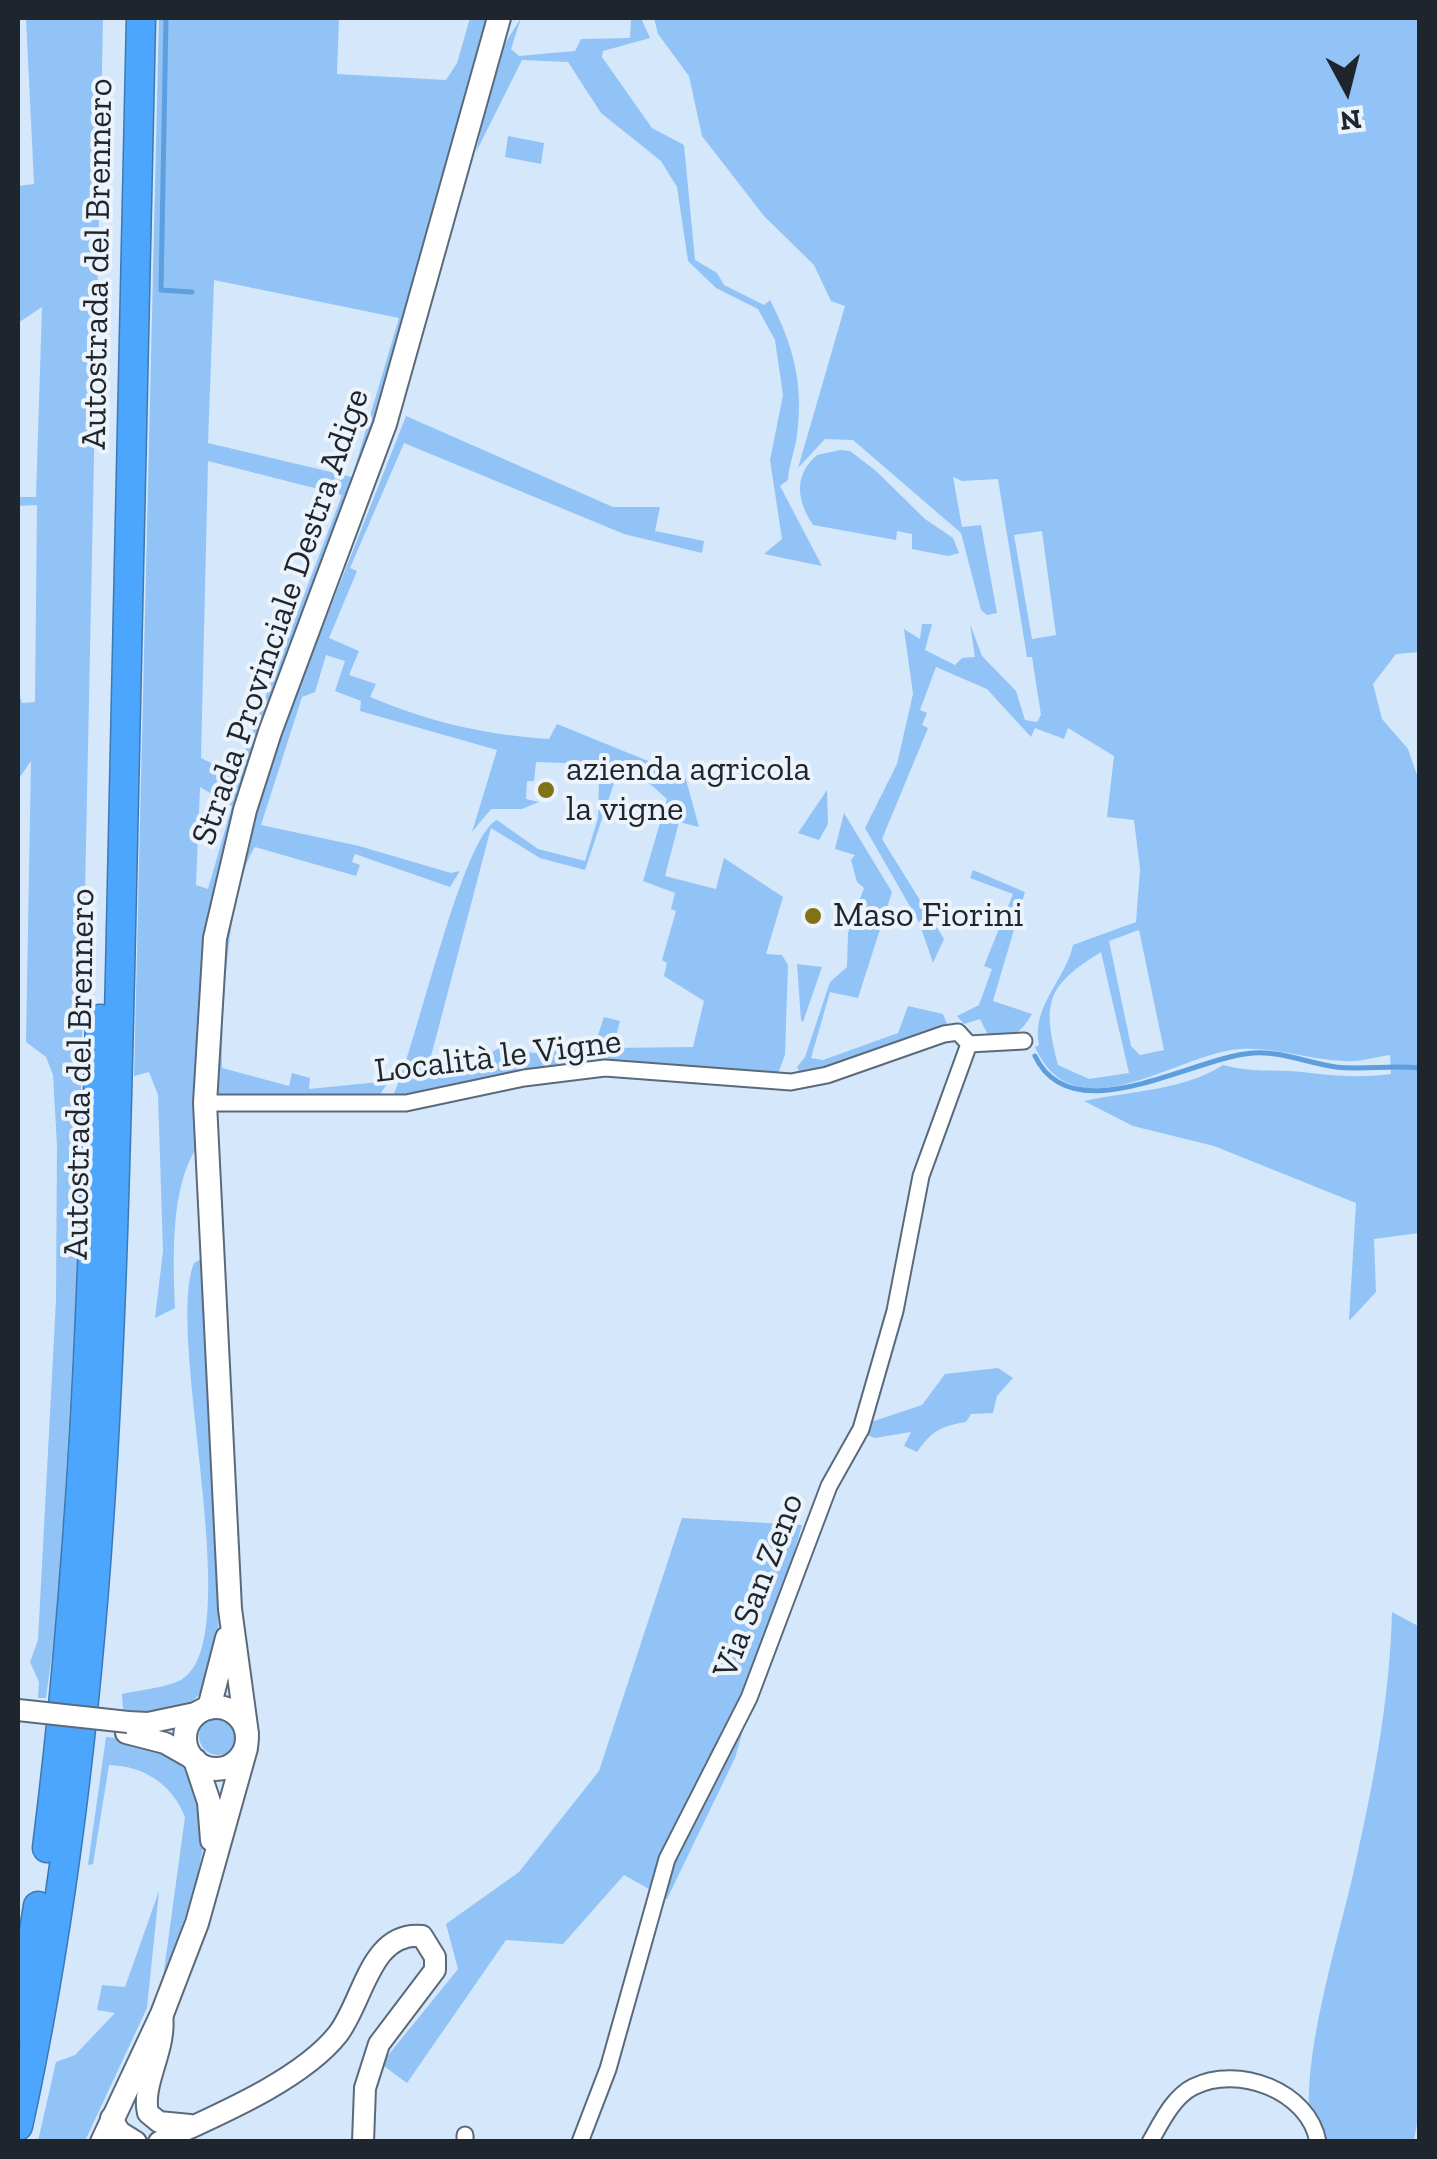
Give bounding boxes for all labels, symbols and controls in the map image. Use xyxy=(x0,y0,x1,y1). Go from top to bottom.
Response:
north arrow xyxy=(1297,40,1397,140)
street label: Autostrada del Brennero xyxy=(74,78,122,450)
text: N xyxy=(1338,103,1363,138)
street label: Strada Provinciale Destra Adige xyxy=(183,383,379,851)
place label: azienda agricola la vigne xyxy=(566,749,810,831)
marker: azienda agricola la vigne xyxy=(535,779,557,801)
street label: Autostrada del Brennero xyxy=(56,888,104,1260)
place label: Maso Fiorini xyxy=(833,895,1023,937)
marker: Maso Fiorini xyxy=(802,905,824,927)
street label: Località le Vigne xyxy=(372,1021,624,1093)
street label: Via San Zeno xyxy=(704,1488,814,1684)

